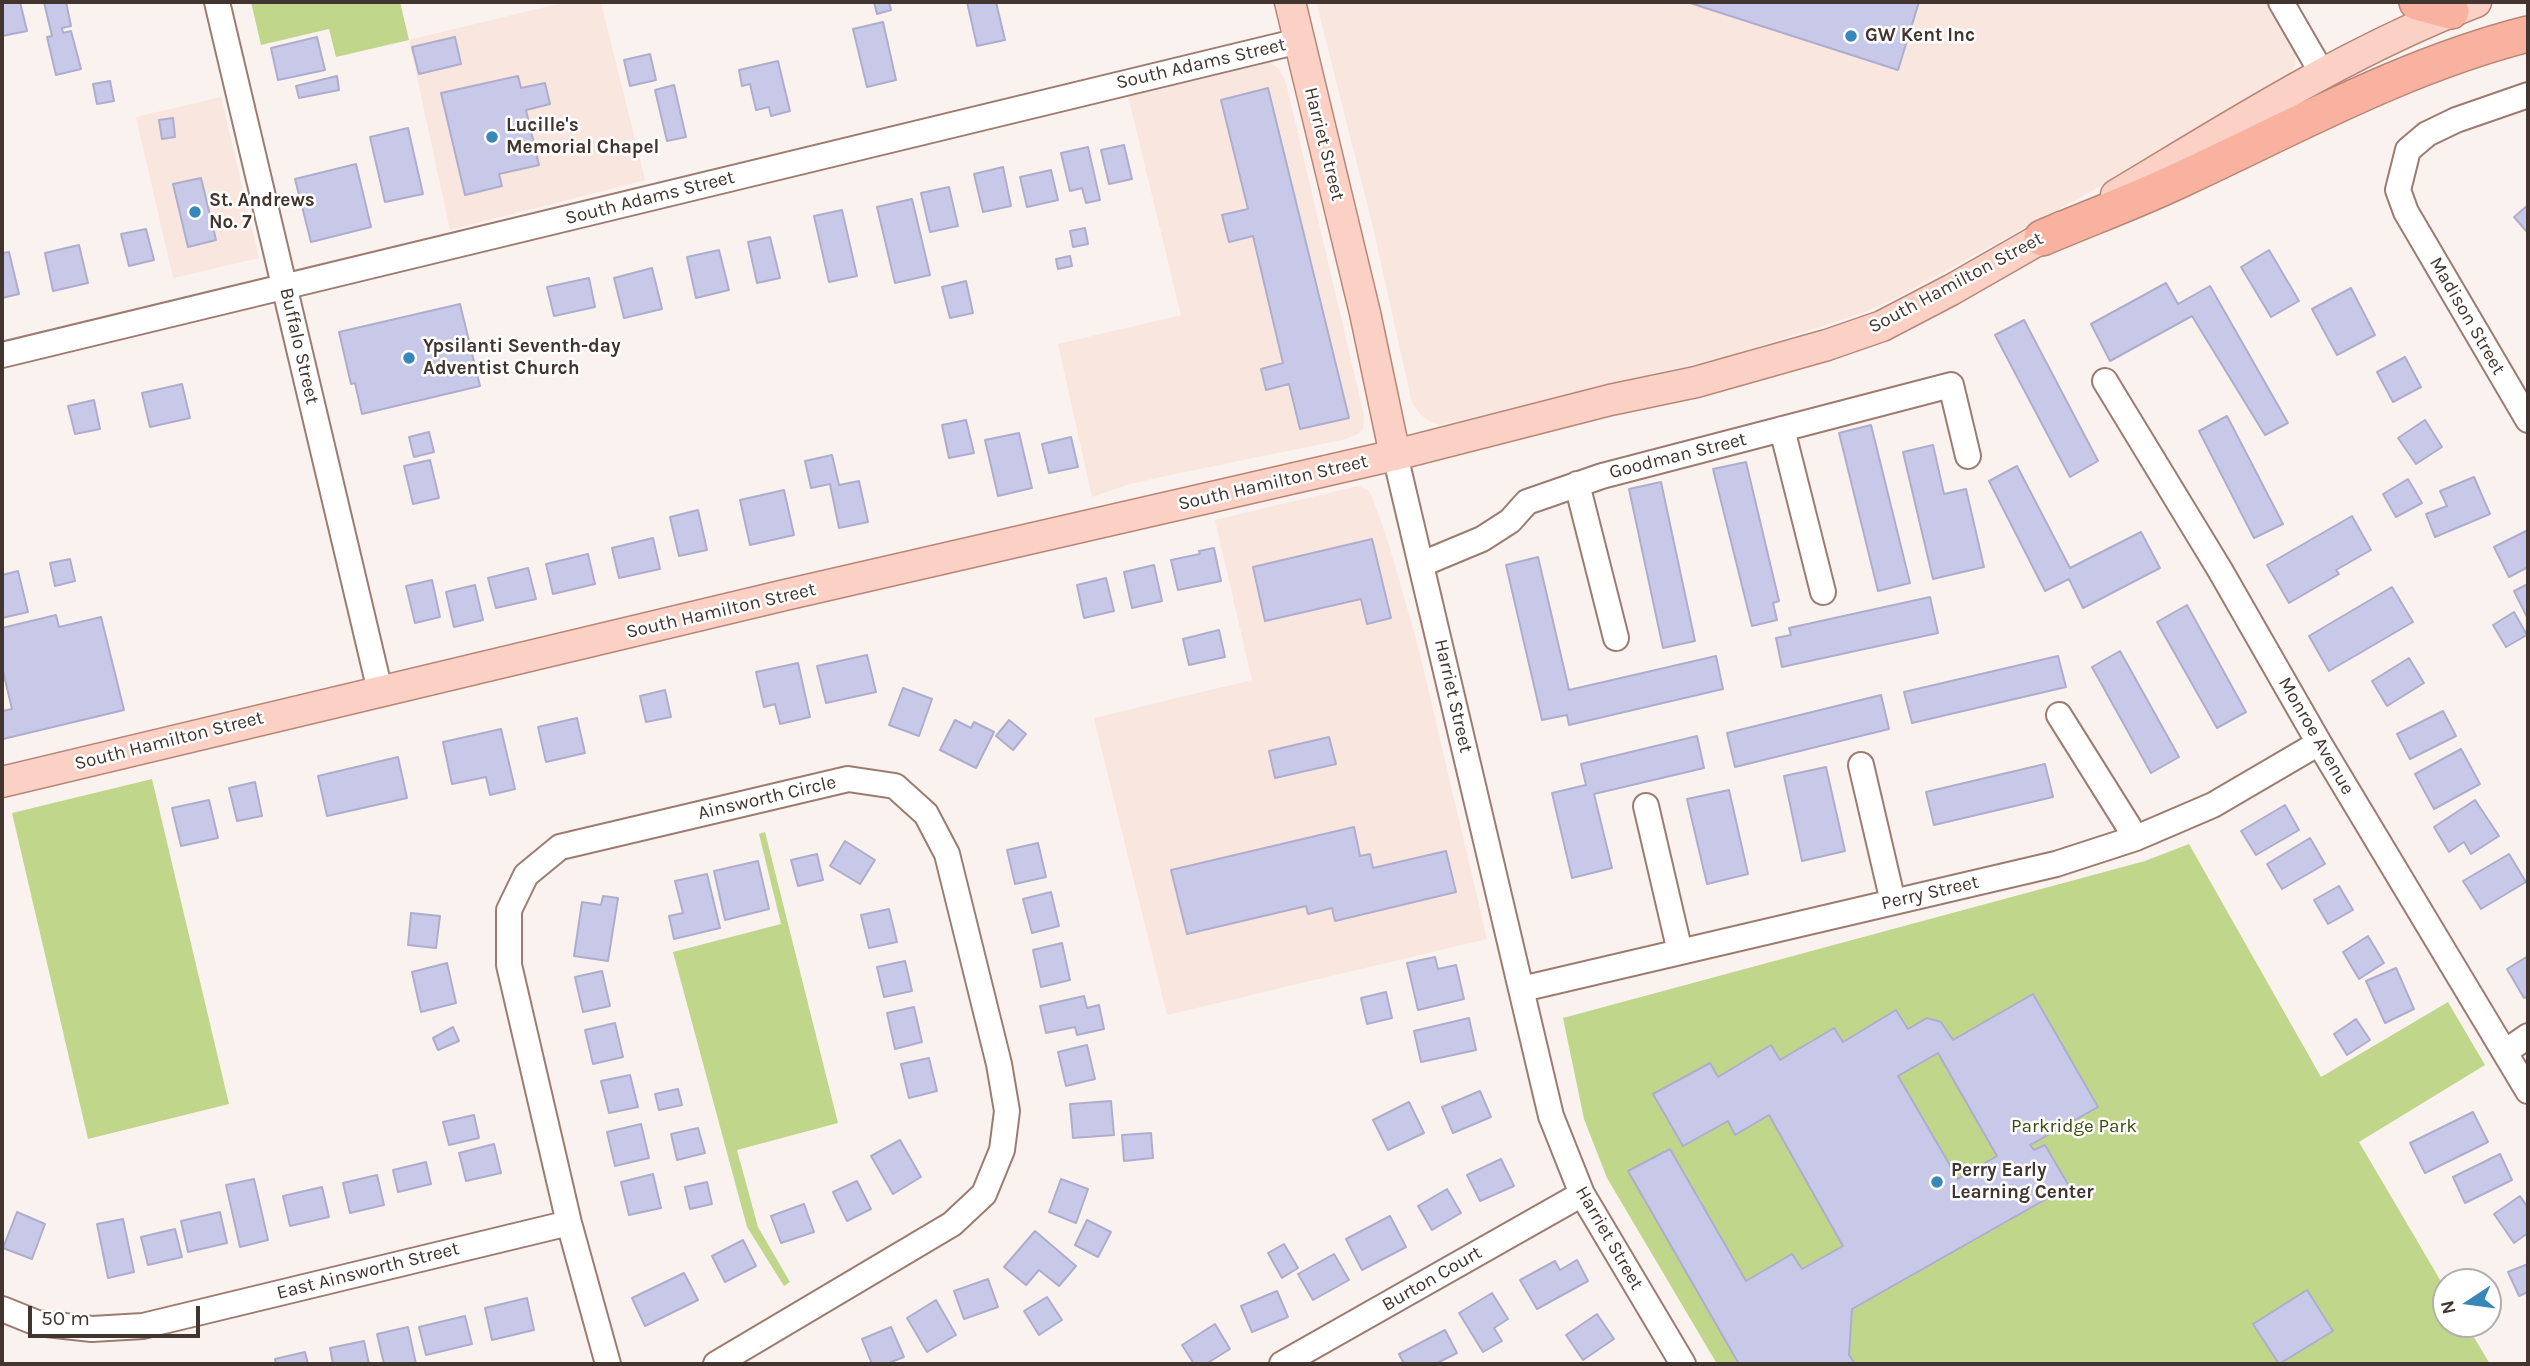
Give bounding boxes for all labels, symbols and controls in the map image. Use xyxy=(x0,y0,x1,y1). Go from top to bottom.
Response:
place label: GW Kent Inc xyxy=(1865,25,1975,47)
marker: GW Kent Inc xyxy=(1843,28,1859,44)
street label: South Adams Street xyxy=(1114,33,1288,95)
street label: Harriet Street xyxy=(1299,85,1349,203)
place label: Lucille's Memorial Chapel xyxy=(506,115,659,159)
marker: Lucille's Memorial Chapel xyxy=(484,129,500,145)
street label: South Adams Street xyxy=(563,166,737,230)
place label: St. Andrews No. 7 xyxy=(209,190,315,234)
marker: St. Andrews No. 7 xyxy=(187,204,203,220)
street label: South Hamilton Street xyxy=(1865,227,2047,339)
street label: Madison Street xyxy=(2424,253,2510,379)
street label: Buffalo Street xyxy=(274,285,324,407)
place label: Ypsilanti Seventh-day Adventist Church xyxy=(423,336,620,380)
marker: Ypsilanti Seventh-day Adventist Church xyxy=(401,350,417,366)
street label: Goodman Street xyxy=(1607,428,1749,484)
street label: South Hamilton Street xyxy=(1176,450,1370,516)
street label: South Hamilton Street xyxy=(624,578,818,644)
street label: Harriet Street xyxy=(1429,637,1477,755)
street label: Monroe Avenue xyxy=(2273,673,2359,799)
street label: South Hamilton Street xyxy=(72,706,266,776)
street label: Ainsworth Circle xyxy=(696,771,838,825)
street label: Perry Street xyxy=(1879,871,1981,915)
park label: Parkridge Park xyxy=(2011,1116,2137,1138)
place label: Perry Early Learning Center xyxy=(1951,1160,2094,1204)
marker: Perry Early Learning Center xyxy=(1929,1174,1945,1190)
street label: Harriet Street xyxy=(1570,1182,1648,1294)
street label: East Ainsworth Street xyxy=(274,1237,462,1305)
street label: Burton Court xyxy=(1378,1241,1486,1317)
north arrow xyxy=(2432,1268,2502,1338)
scale bar xyxy=(32,1292,203,1336)
text: N xyxy=(2436,1298,2461,1316)
text: 50 m xyxy=(41,1306,90,1330)

